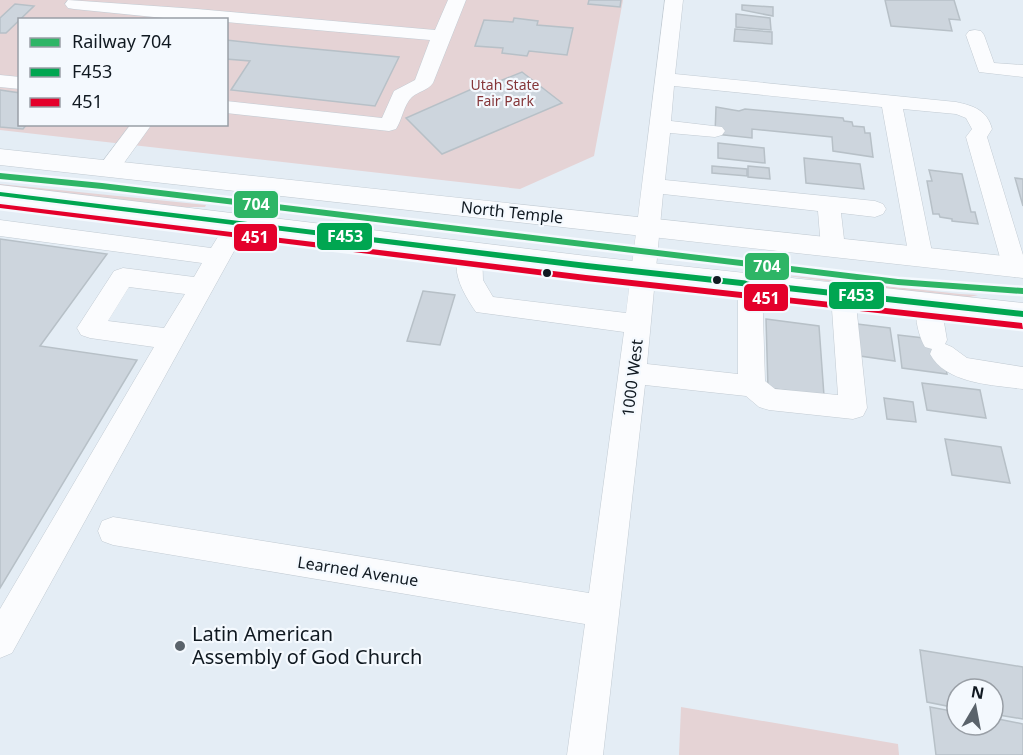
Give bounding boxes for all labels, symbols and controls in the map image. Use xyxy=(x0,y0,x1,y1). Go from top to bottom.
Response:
legend xyxy=(18,18,228,126)
text: Railway 704 xyxy=(72,29,172,53)
text: F453 xyxy=(72,59,112,83)
park label: Utah State Fair Park xyxy=(471,75,540,110)
text: 451 xyxy=(72,89,103,113)
line badge: 704 xyxy=(233,190,279,219)
text: 704 xyxy=(242,193,270,215)
street label: North Temple xyxy=(460,196,564,228)
line badge: F453 xyxy=(316,222,373,251)
line badge: 451 xyxy=(233,223,278,252)
text: F453 xyxy=(327,225,363,247)
text: 451 xyxy=(241,226,269,248)
line badge: 704 xyxy=(744,252,790,281)
text: 704 xyxy=(753,255,781,277)
unlabelled marker xyxy=(541,267,553,279)
unlabelled marker xyxy=(711,274,723,286)
line badge: F453 xyxy=(828,281,885,310)
line badge: 451 xyxy=(743,283,789,312)
text: F453 xyxy=(838,284,874,306)
text: 451 xyxy=(752,287,780,309)
street label: 1000 West xyxy=(616,338,648,418)
street label: Learned Avenue xyxy=(296,551,420,591)
place label: Latin American Assembly of God Church xyxy=(192,620,422,670)
marker: Latin American Assembly of God Church xyxy=(173,639,187,653)
north arrow xyxy=(945,677,1005,737)
text: N xyxy=(969,680,986,704)

